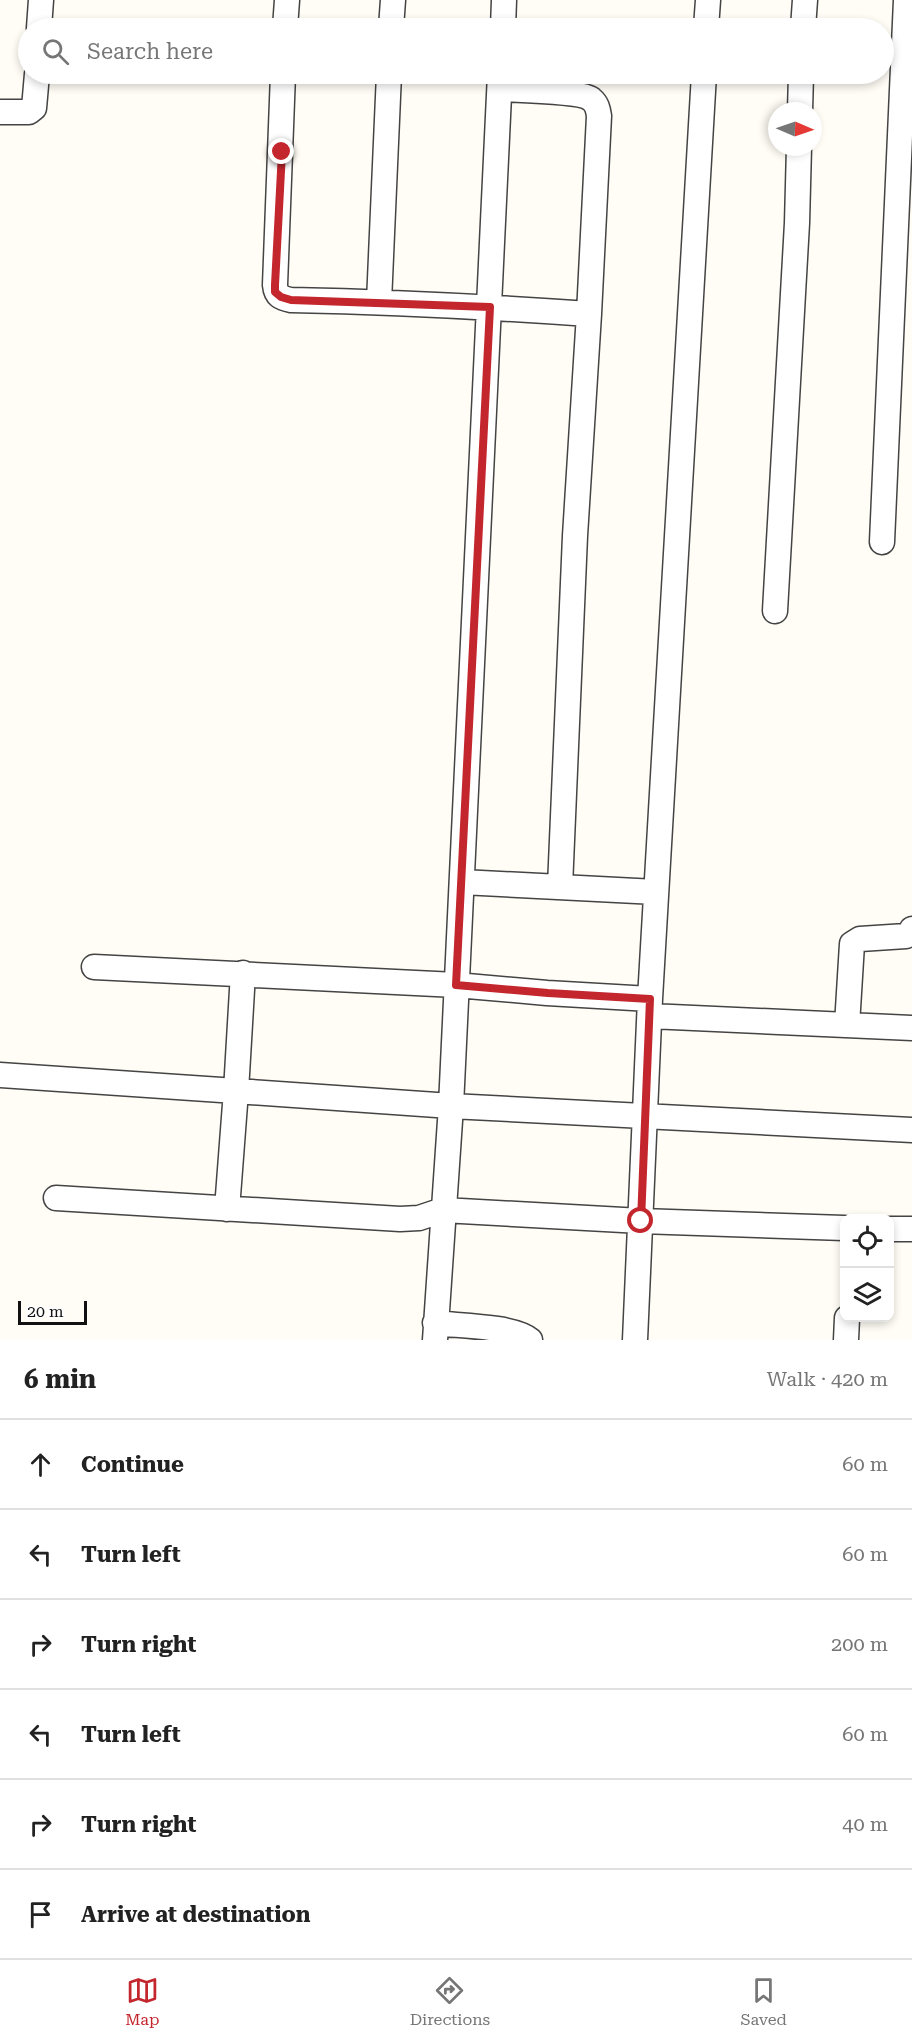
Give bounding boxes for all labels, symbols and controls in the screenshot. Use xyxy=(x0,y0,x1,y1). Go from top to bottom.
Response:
search box xyxy=(18,18,894,84)
icon: search xyxy=(39,35,72,68)
text: Search here xyxy=(87,39,213,64)
north arrow xyxy=(768,102,822,156)
route end xyxy=(268,138,294,164)
route start xyxy=(627,1207,653,1233)
map controls xyxy=(840,1214,894,1322)
button: locate xyxy=(840,1214,894,1268)
button: layers xyxy=(840,1268,894,1322)
scale bar xyxy=(18,1298,87,1326)
text: 20 m xyxy=(27,1302,64,1321)
text: 6 min xyxy=(24,1364,96,1394)
text: Walk · 420 m xyxy=(767,1367,888,1391)
icon: ahead xyxy=(24,1448,57,1481)
text: Continue xyxy=(81,1452,184,1477)
text: 60 m xyxy=(842,1452,888,1476)
icon: left xyxy=(24,1538,57,1571)
text: Turn left xyxy=(81,1542,181,1567)
text: 60 m xyxy=(842,1542,888,1566)
icon: right xyxy=(24,1628,57,1661)
text: Turn right xyxy=(81,1632,196,1657)
text: 200 m xyxy=(831,1632,888,1656)
icon: left xyxy=(24,1718,57,1751)
text: Turn left xyxy=(81,1722,181,1747)
text: 60 m xyxy=(842,1722,888,1746)
icon: right xyxy=(24,1808,57,1841)
text: Turn right xyxy=(81,1812,196,1837)
text: 40 m xyxy=(842,1812,888,1836)
icon: arrive xyxy=(24,1898,57,1931)
text: Arrive at destination xyxy=(81,1902,310,1927)
tab: Map xyxy=(125,1974,159,2029)
tab: Directions xyxy=(410,1974,490,2029)
tab: Saved xyxy=(740,1974,787,2029)

